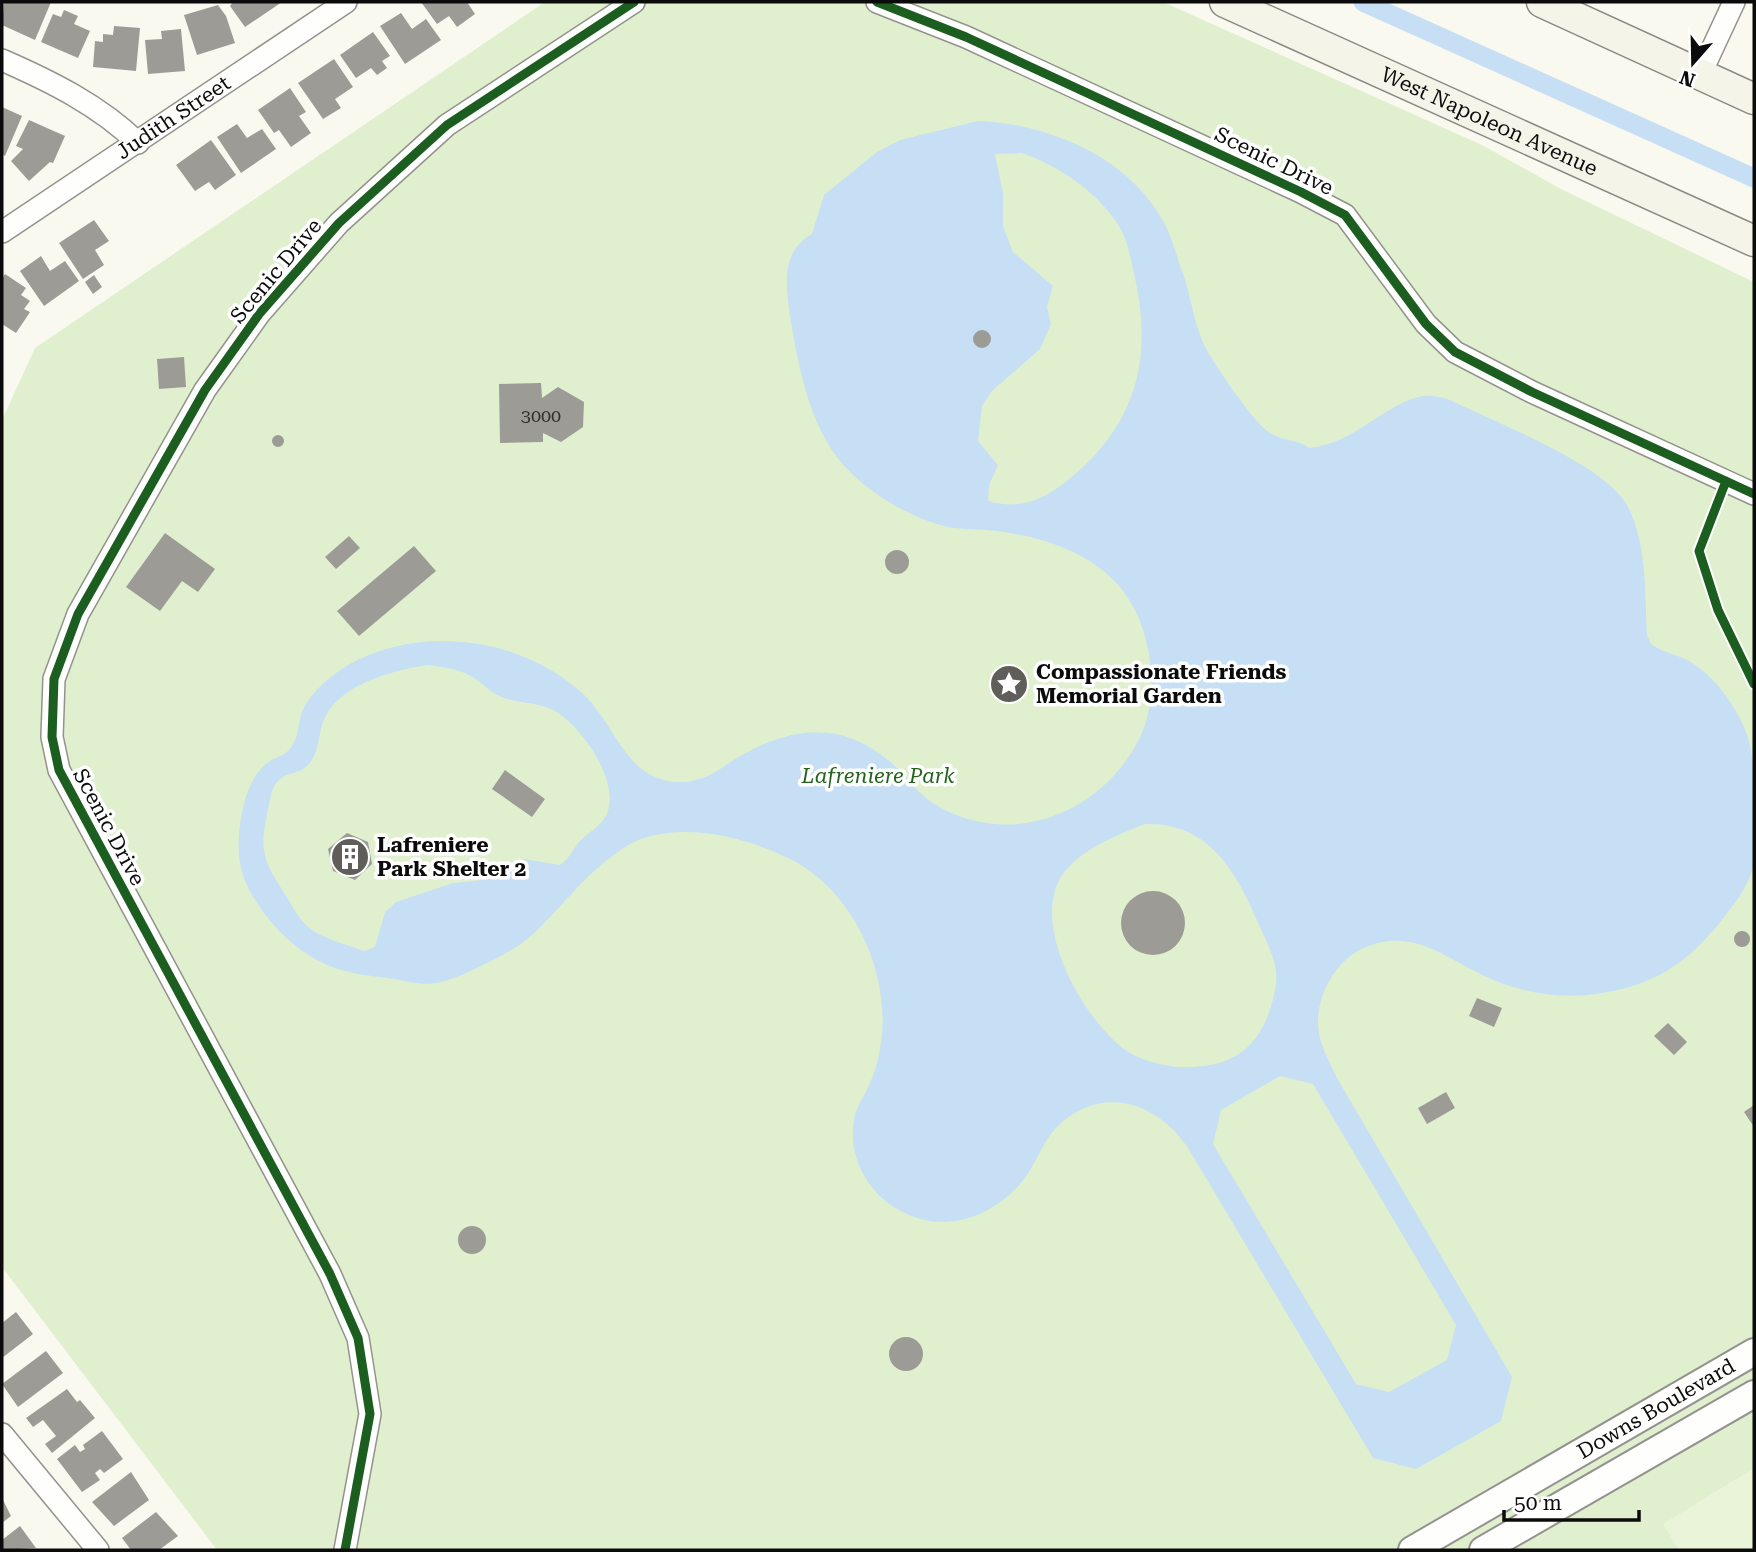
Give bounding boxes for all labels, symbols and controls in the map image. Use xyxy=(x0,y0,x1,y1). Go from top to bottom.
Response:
north arrow xyxy=(1658,28,1728,98)
street label: West Napoleon Avenue xyxy=(1377,62,1601,181)
text: N xyxy=(1676,65,1698,92)
street label: Judith Street xyxy=(112,71,235,164)
street label: Scenic Drive xyxy=(1211,122,1337,200)
street label: Scenic Drive xyxy=(225,214,327,328)
house number: 3000 xyxy=(521,405,561,426)
place label: Compassionate Friends Memorial Garden xyxy=(1036,660,1287,708)
place icon: Compassionate Friends Memorial Garden xyxy=(988,663,1030,705)
park label: Lafreniere Park xyxy=(800,764,955,788)
street label: Scenic Drive xyxy=(68,765,150,889)
place label: Lafreniere Park Shelter 2 xyxy=(377,833,526,881)
building icon: Lafreniere Park Shelter 2 xyxy=(329,836,371,878)
street label: Downs Boulevard xyxy=(1573,1353,1740,1464)
scale bar xyxy=(1504,1478,1639,1522)
text: 50 m xyxy=(1514,1491,1562,1515)

